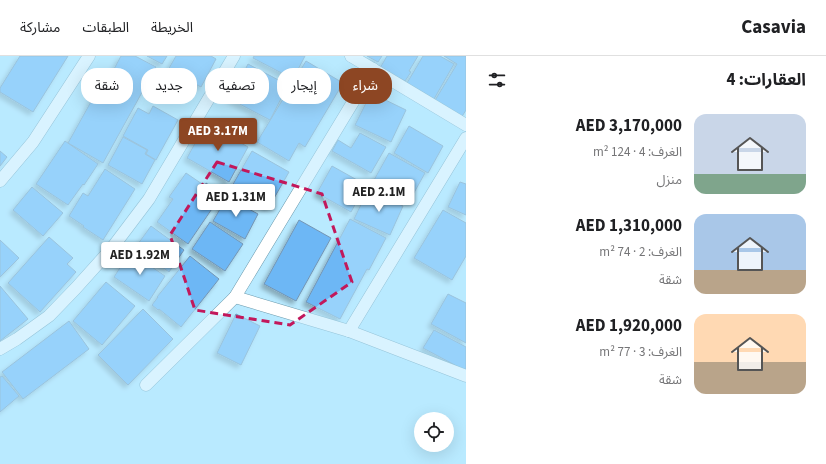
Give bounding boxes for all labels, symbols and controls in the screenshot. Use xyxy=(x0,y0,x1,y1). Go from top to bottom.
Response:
text: Casavia xyxy=(741,14,806,41)
text: مشاركة xyxy=(20,18,60,38)
text: الطبقات xyxy=(82,18,129,38)
text: الخريطة xyxy=(151,18,193,38)
chip: شقة xyxy=(81,68,133,104)
chip: جديد xyxy=(141,68,197,104)
chip: تصفية xyxy=(205,68,269,104)
chip: إيجار xyxy=(277,68,331,104)
chip: شراء xyxy=(339,68,392,104)
text: العقارات: 4 xyxy=(726,68,806,92)
icon: filters xyxy=(486,69,508,91)
text: AED 3,170,000 xyxy=(576,114,682,138)
pin: AED 3.17M xyxy=(172,118,264,152)
text: AED 3.17M xyxy=(188,122,248,140)
icon: home xyxy=(726,130,774,178)
text: الغرف: 4 · 124 m² xyxy=(593,143,682,161)
text: منزل xyxy=(657,171,682,189)
pin: AED 2.1M xyxy=(338,179,420,213)
text: AED 2.1M xyxy=(353,183,405,201)
pin: AED 1.31M xyxy=(190,184,282,218)
text: AED 1.31M xyxy=(206,188,266,206)
text: AED 1,310,000 xyxy=(576,214,682,238)
icon: home xyxy=(726,230,774,278)
pin: AED 1.92M xyxy=(94,242,186,276)
text: الغرف: 2 · 74 m² xyxy=(599,243,682,261)
text: AED 1.92M xyxy=(110,246,170,264)
text: شقة xyxy=(659,271,682,289)
text: AED 1,920,000 xyxy=(576,314,682,338)
icon: home xyxy=(726,330,774,378)
text: الغرف: 3 · 77 m² xyxy=(599,343,682,361)
text: شقة xyxy=(659,371,682,389)
map controls xyxy=(414,412,454,452)
button: locate xyxy=(414,412,454,452)

